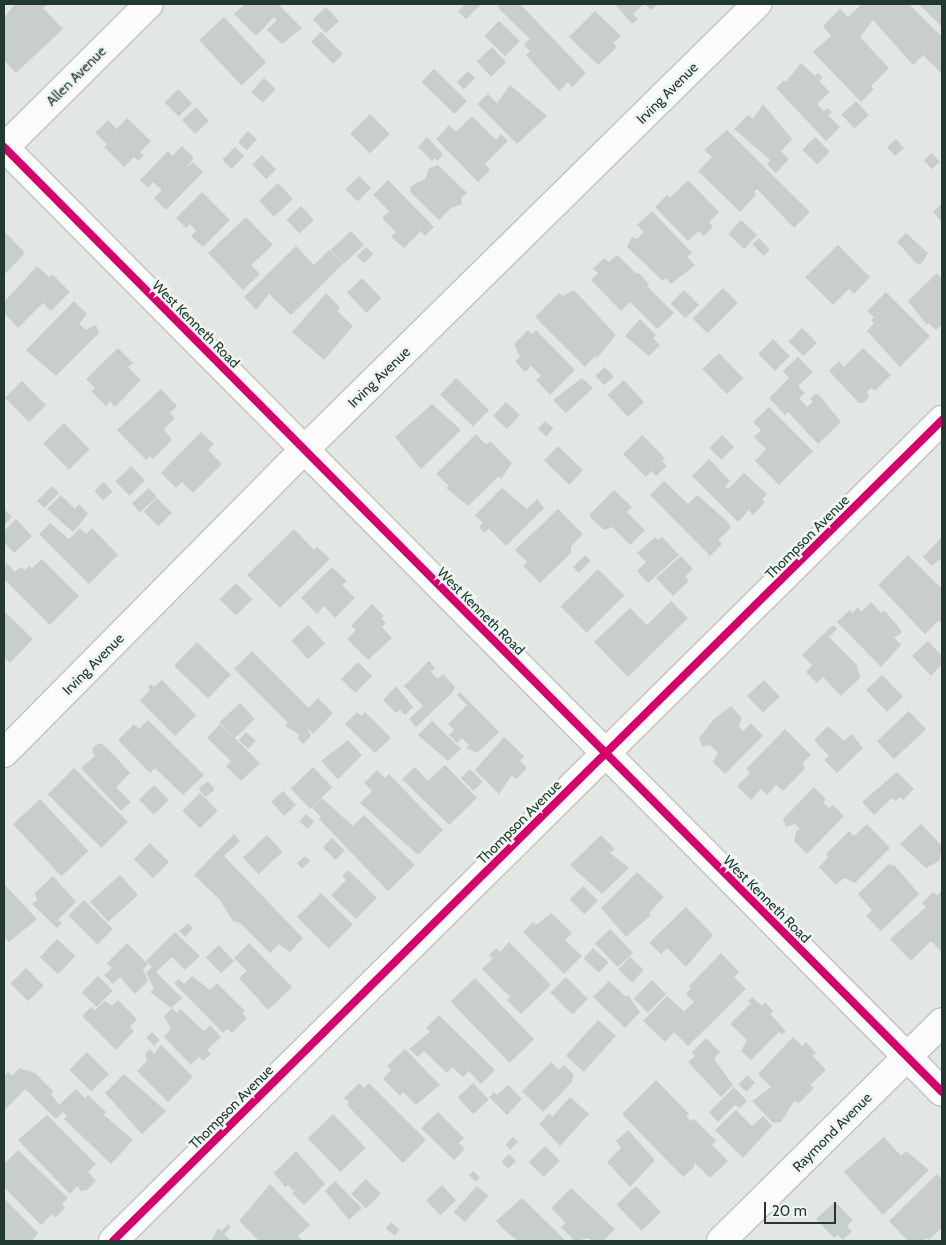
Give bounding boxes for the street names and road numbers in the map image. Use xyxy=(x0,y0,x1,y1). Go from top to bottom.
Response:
street label: Allen Avenue xyxy=(43,43,109,109)
street label: Irving Avenue xyxy=(633,59,701,127)
street label: West Kenneth Road xyxy=(149,277,243,371)
street label: Irving Avenue xyxy=(344,343,414,411)
street label: Thompson Avenue xyxy=(762,492,852,582)
street label: West Kenneth Road xyxy=(434,564,528,658)
street label: Irving Avenue xyxy=(59,630,127,698)
street label: Thompson Avenue xyxy=(474,777,564,867)
street label: West Kenneth Road xyxy=(720,852,814,946)
street label: Thompson Avenue xyxy=(186,1062,276,1152)
street label: Raymond Avenue xyxy=(789,1089,875,1175)

